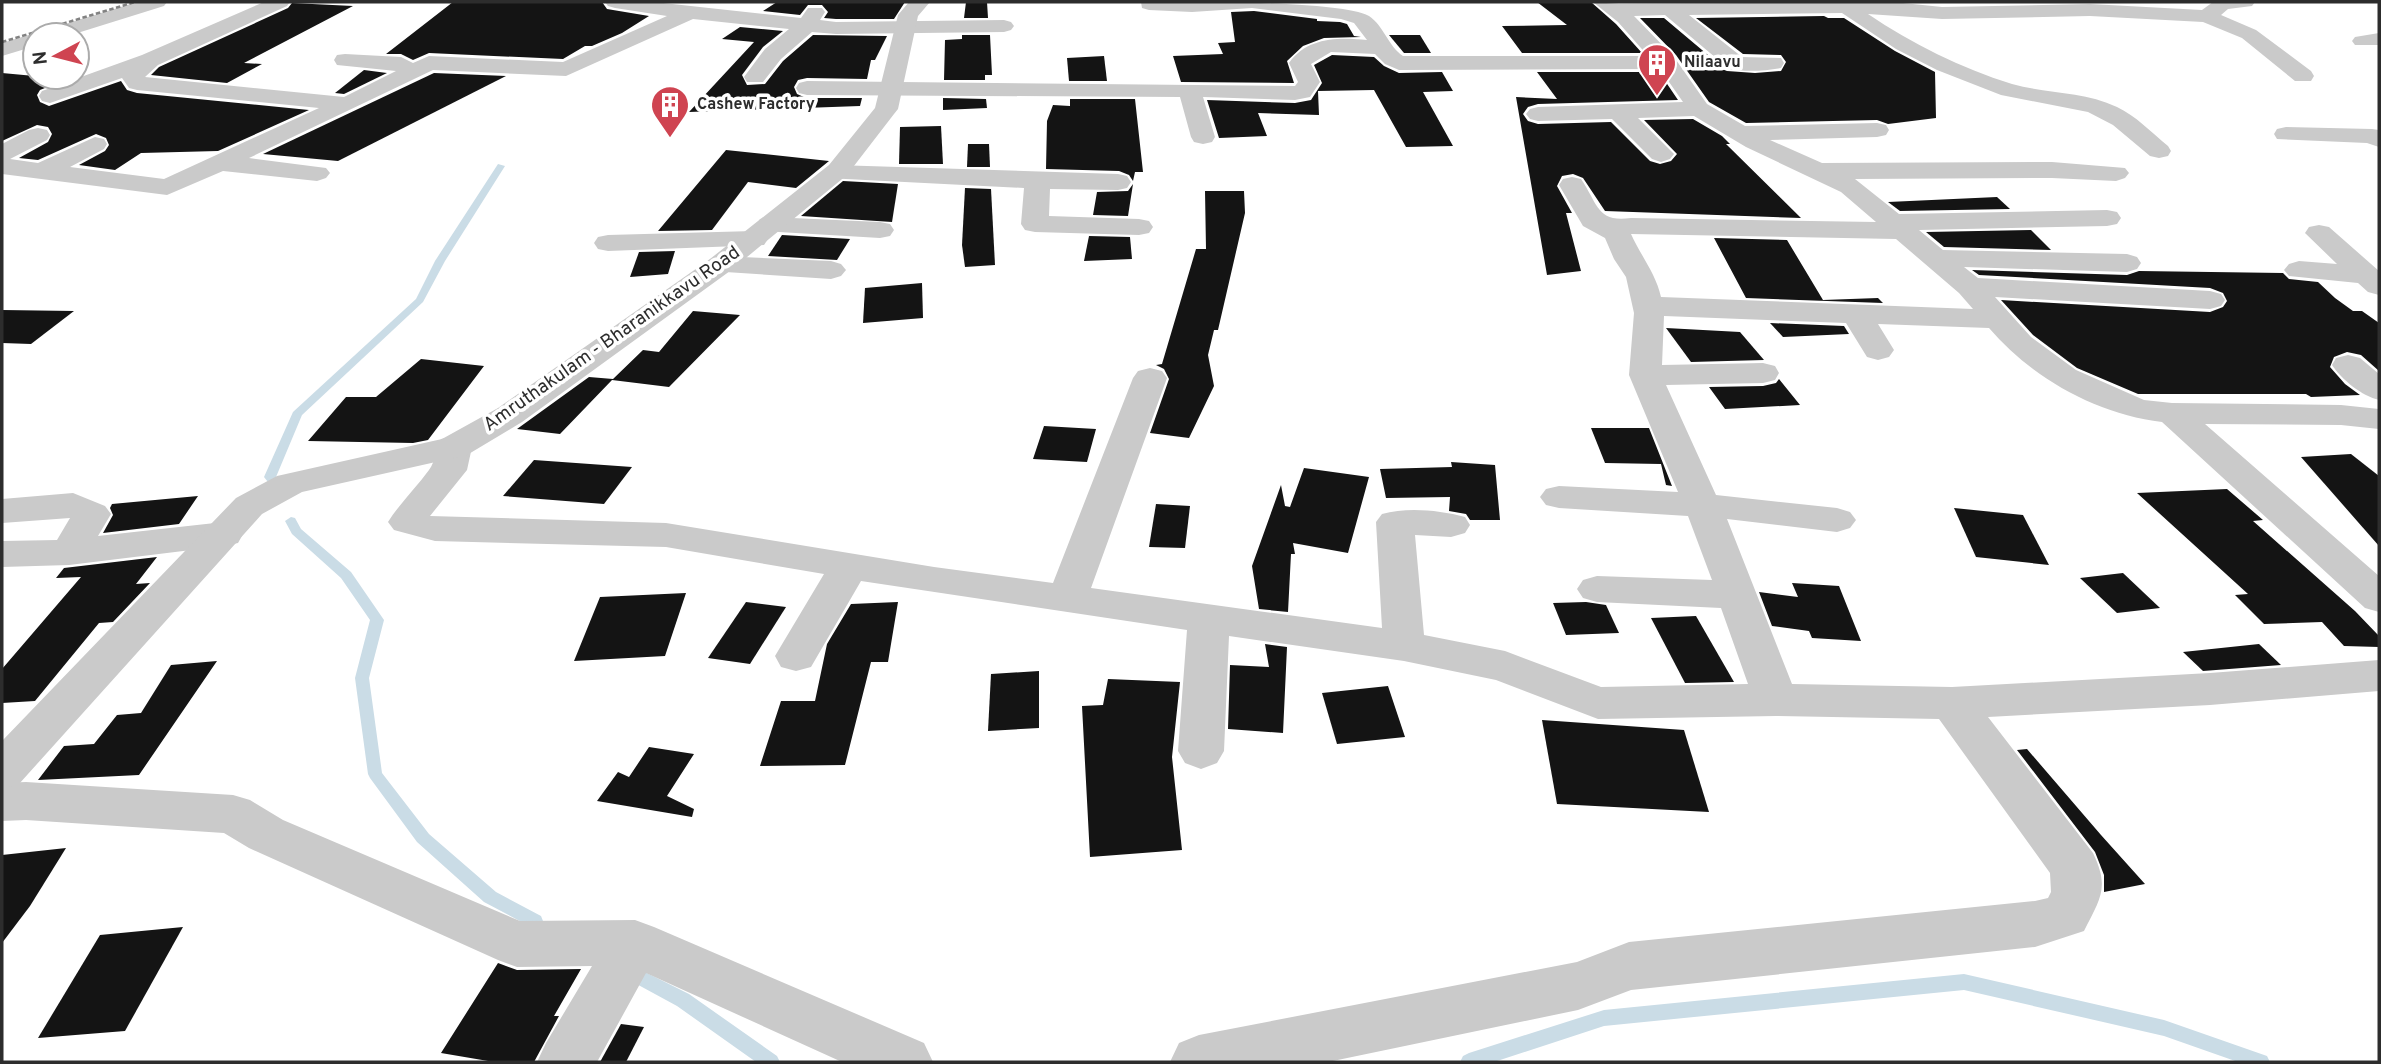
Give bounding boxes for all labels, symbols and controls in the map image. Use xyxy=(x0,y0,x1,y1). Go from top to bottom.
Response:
north arrow xyxy=(21,21,91,91)
building icon: Nilaavu xyxy=(1636,42,1678,97)
text: N xyxy=(28,50,54,66)
place label: Nilaavu xyxy=(1684,53,1741,73)
building icon: Cashew Factory xyxy=(649,84,691,139)
place label: Cashew Factory xyxy=(697,95,815,115)
street label: Amruthakulam - Bharanikkavu Road xyxy=(479,241,745,437)

